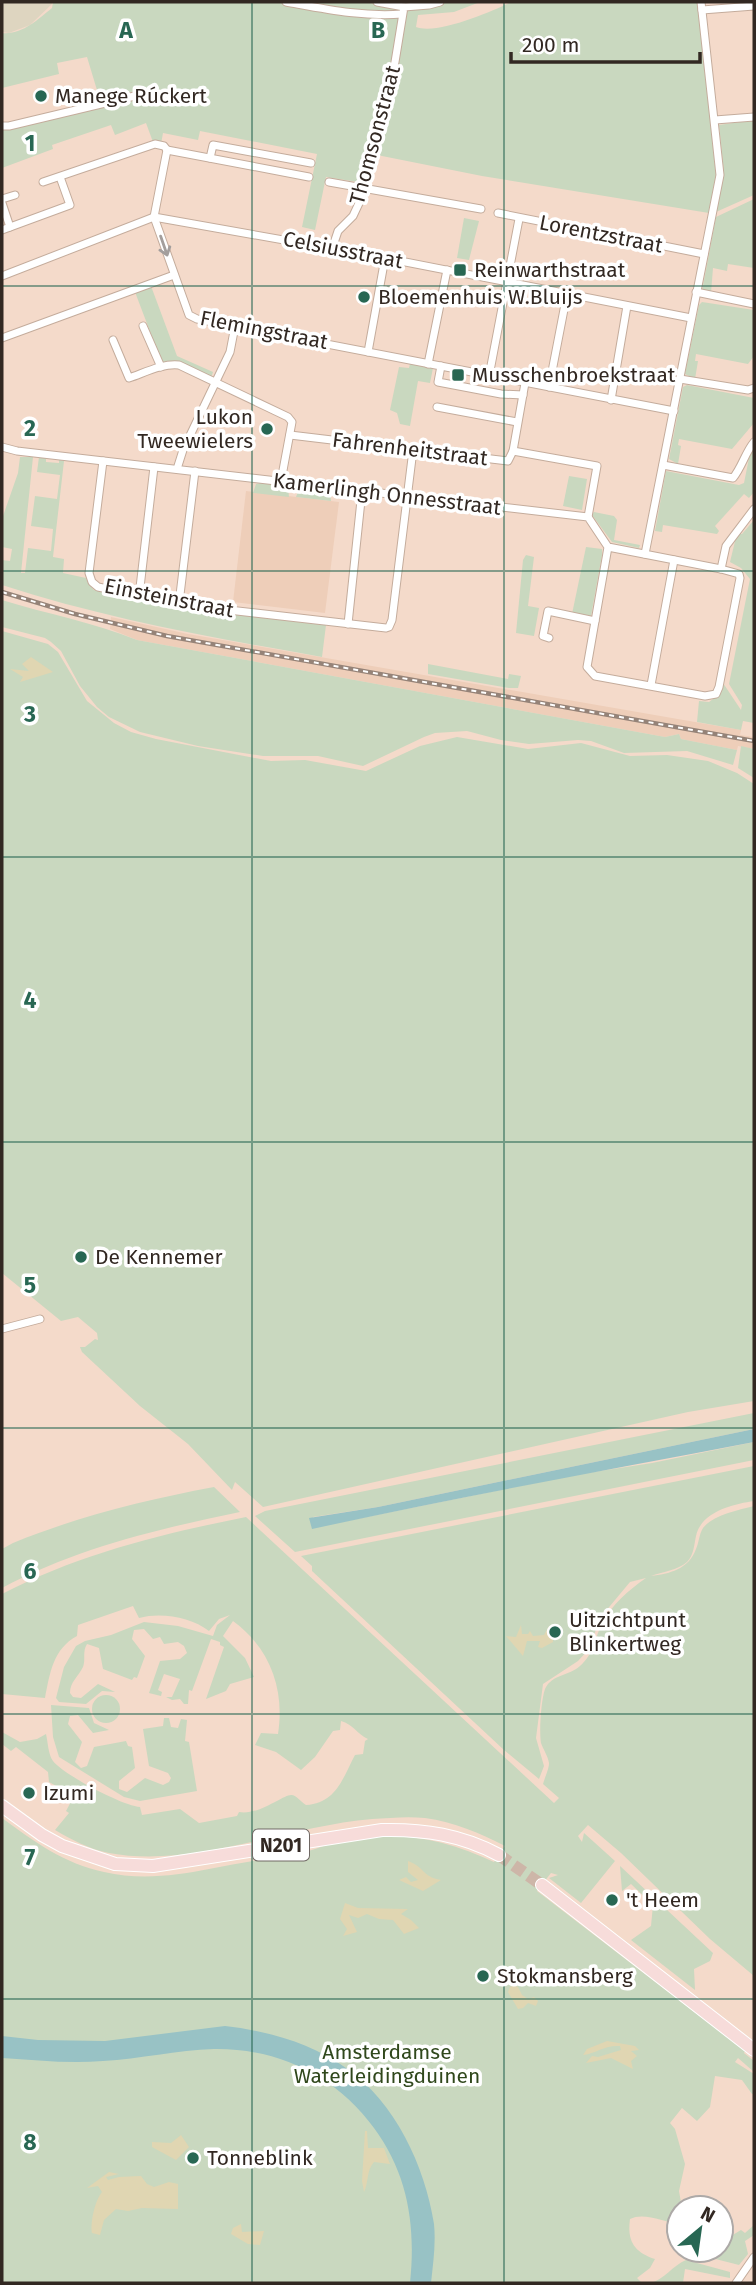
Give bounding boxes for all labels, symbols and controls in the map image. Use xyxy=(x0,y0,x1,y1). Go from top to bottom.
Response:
text: A xyxy=(118,16,133,44)
text: B xyxy=(371,16,385,44)
scale bar xyxy=(511,21,700,65)
text: 200 m xyxy=(522,32,579,58)
street label: Thomsonstraat xyxy=(344,62,406,207)
place label: Manege Rúckert xyxy=(55,83,207,109)
marker: Manege Rúckert xyxy=(33,88,49,104)
text: 1 xyxy=(25,129,35,157)
street label: Lorentzstraat xyxy=(537,209,665,259)
street label: Celsiusstraat xyxy=(281,226,406,274)
one-way arrow xyxy=(158,235,171,257)
place label: Reinwarthstraat xyxy=(474,257,626,283)
marker: Reinwarthstraat xyxy=(452,262,468,278)
place label: Bloemenhuis W.Bluijs xyxy=(378,284,583,310)
marker: Bloemenhuis W.Bluijs xyxy=(356,289,372,305)
street label: Flemingstraat xyxy=(198,305,331,355)
place label: Musschenbroekstraat xyxy=(472,362,676,388)
marker: Musschenbroekstraat xyxy=(450,367,466,383)
place label: Lukon Tweewielers xyxy=(137,404,253,454)
text: 2 xyxy=(24,414,36,442)
marker: Lukon Tweewielers xyxy=(259,421,275,437)
street label: Fahrenheitstraat xyxy=(331,427,490,471)
street label: Kamerlingh Onnesstraat xyxy=(271,467,503,521)
street label: Einsteinstraat xyxy=(102,573,236,623)
text: 3 xyxy=(23,700,36,728)
text: 4 xyxy=(24,986,37,1014)
place label: De Kennemer xyxy=(95,1244,223,1270)
marker: De Kennemer xyxy=(73,1249,89,1265)
text: 5 xyxy=(24,1271,36,1299)
text: 6 xyxy=(24,1557,37,1585)
place label: Uitzichtpunt Blinkertweg xyxy=(569,1607,686,1657)
marker: Uitzichtpunt Blinkertweg xyxy=(547,1624,563,1640)
place label: Izumi xyxy=(43,1780,94,1806)
marker: Izumi xyxy=(21,1785,37,1801)
road number: N201 xyxy=(253,1829,309,1860)
text: 7 xyxy=(25,1843,36,1871)
place label: 't Heem xyxy=(626,1887,699,1913)
marker: 't Heem xyxy=(604,1892,620,1908)
place label: Stokmansberg xyxy=(497,1963,633,1989)
marker: Stokmansberg xyxy=(475,1968,491,1984)
park label: Amsterdamse Waterleidingduinen xyxy=(294,2039,480,2089)
text: 8 xyxy=(23,2128,37,2156)
place label: Tonneblink xyxy=(207,2145,313,2171)
marker: Tonneblink xyxy=(185,2150,201,2166)
north arrow xyxy=(665,2194,735,2264)
text: N xyxy=(697,2201,719,2228)

